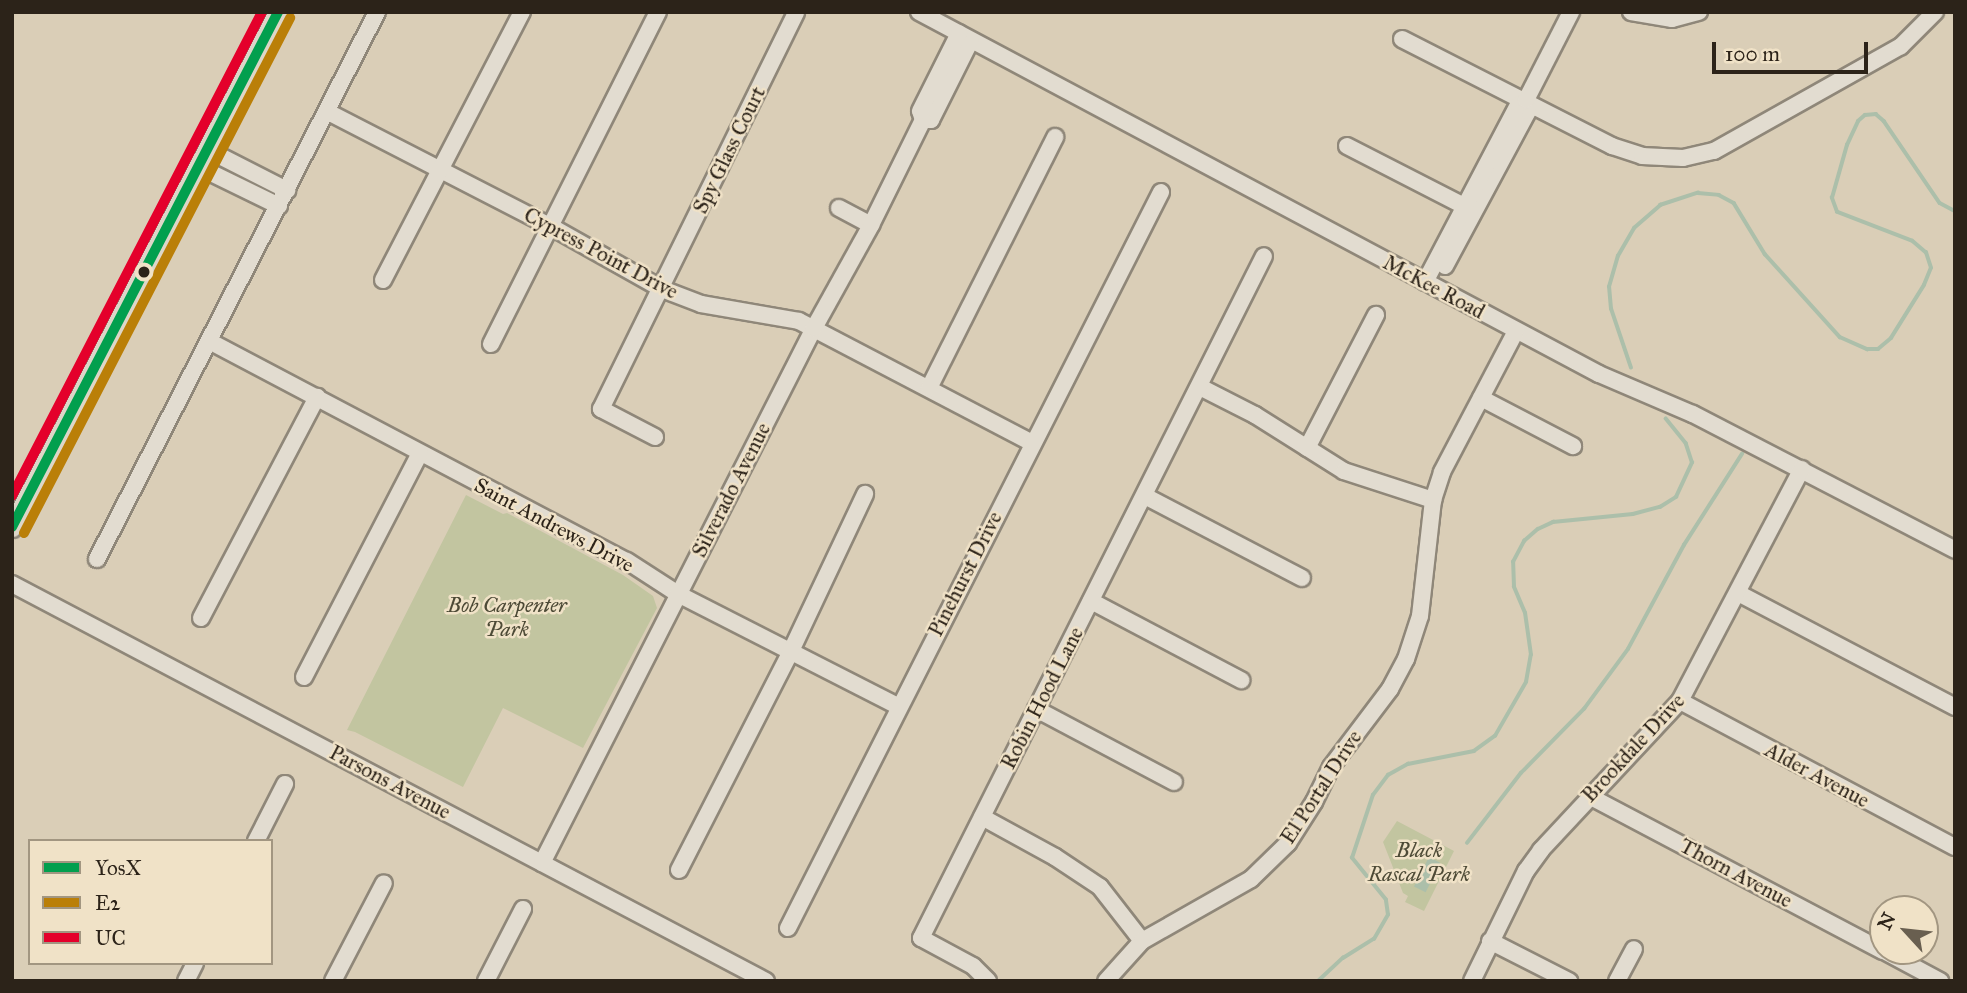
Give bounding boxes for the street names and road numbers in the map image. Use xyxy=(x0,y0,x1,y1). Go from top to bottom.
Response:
street label: Spy Glass Court xyxy=(687,82,771,218)
street label: Cypress Point Drive xyxy=(520,202,682,304)
street label: McKee Road xyxy=(1379,250,1489,324)
street label: Silverado Avenue xyxy=(686,419,776,561)
street label: Saint Andrews Drive xyxy=(470,472,638,578)
street label: Pinehurst Drive xyxy=(923,507,1007,641)
street label: Robin Hood Lane xyxy=(995,623,1089,773)
street label: Brookdale Drive xyxy=(1576,688,1690,808)
street label: El Portal Drive xyxy=(1275,725,1367,849)
street label: Alder Avenue xyxy=(1761,737,1873,813)
street label: Parsons Avenue xyxy=(325,740,455,824)
street label: Thorn Avenue xyxy=(1676,833,1796,913)

